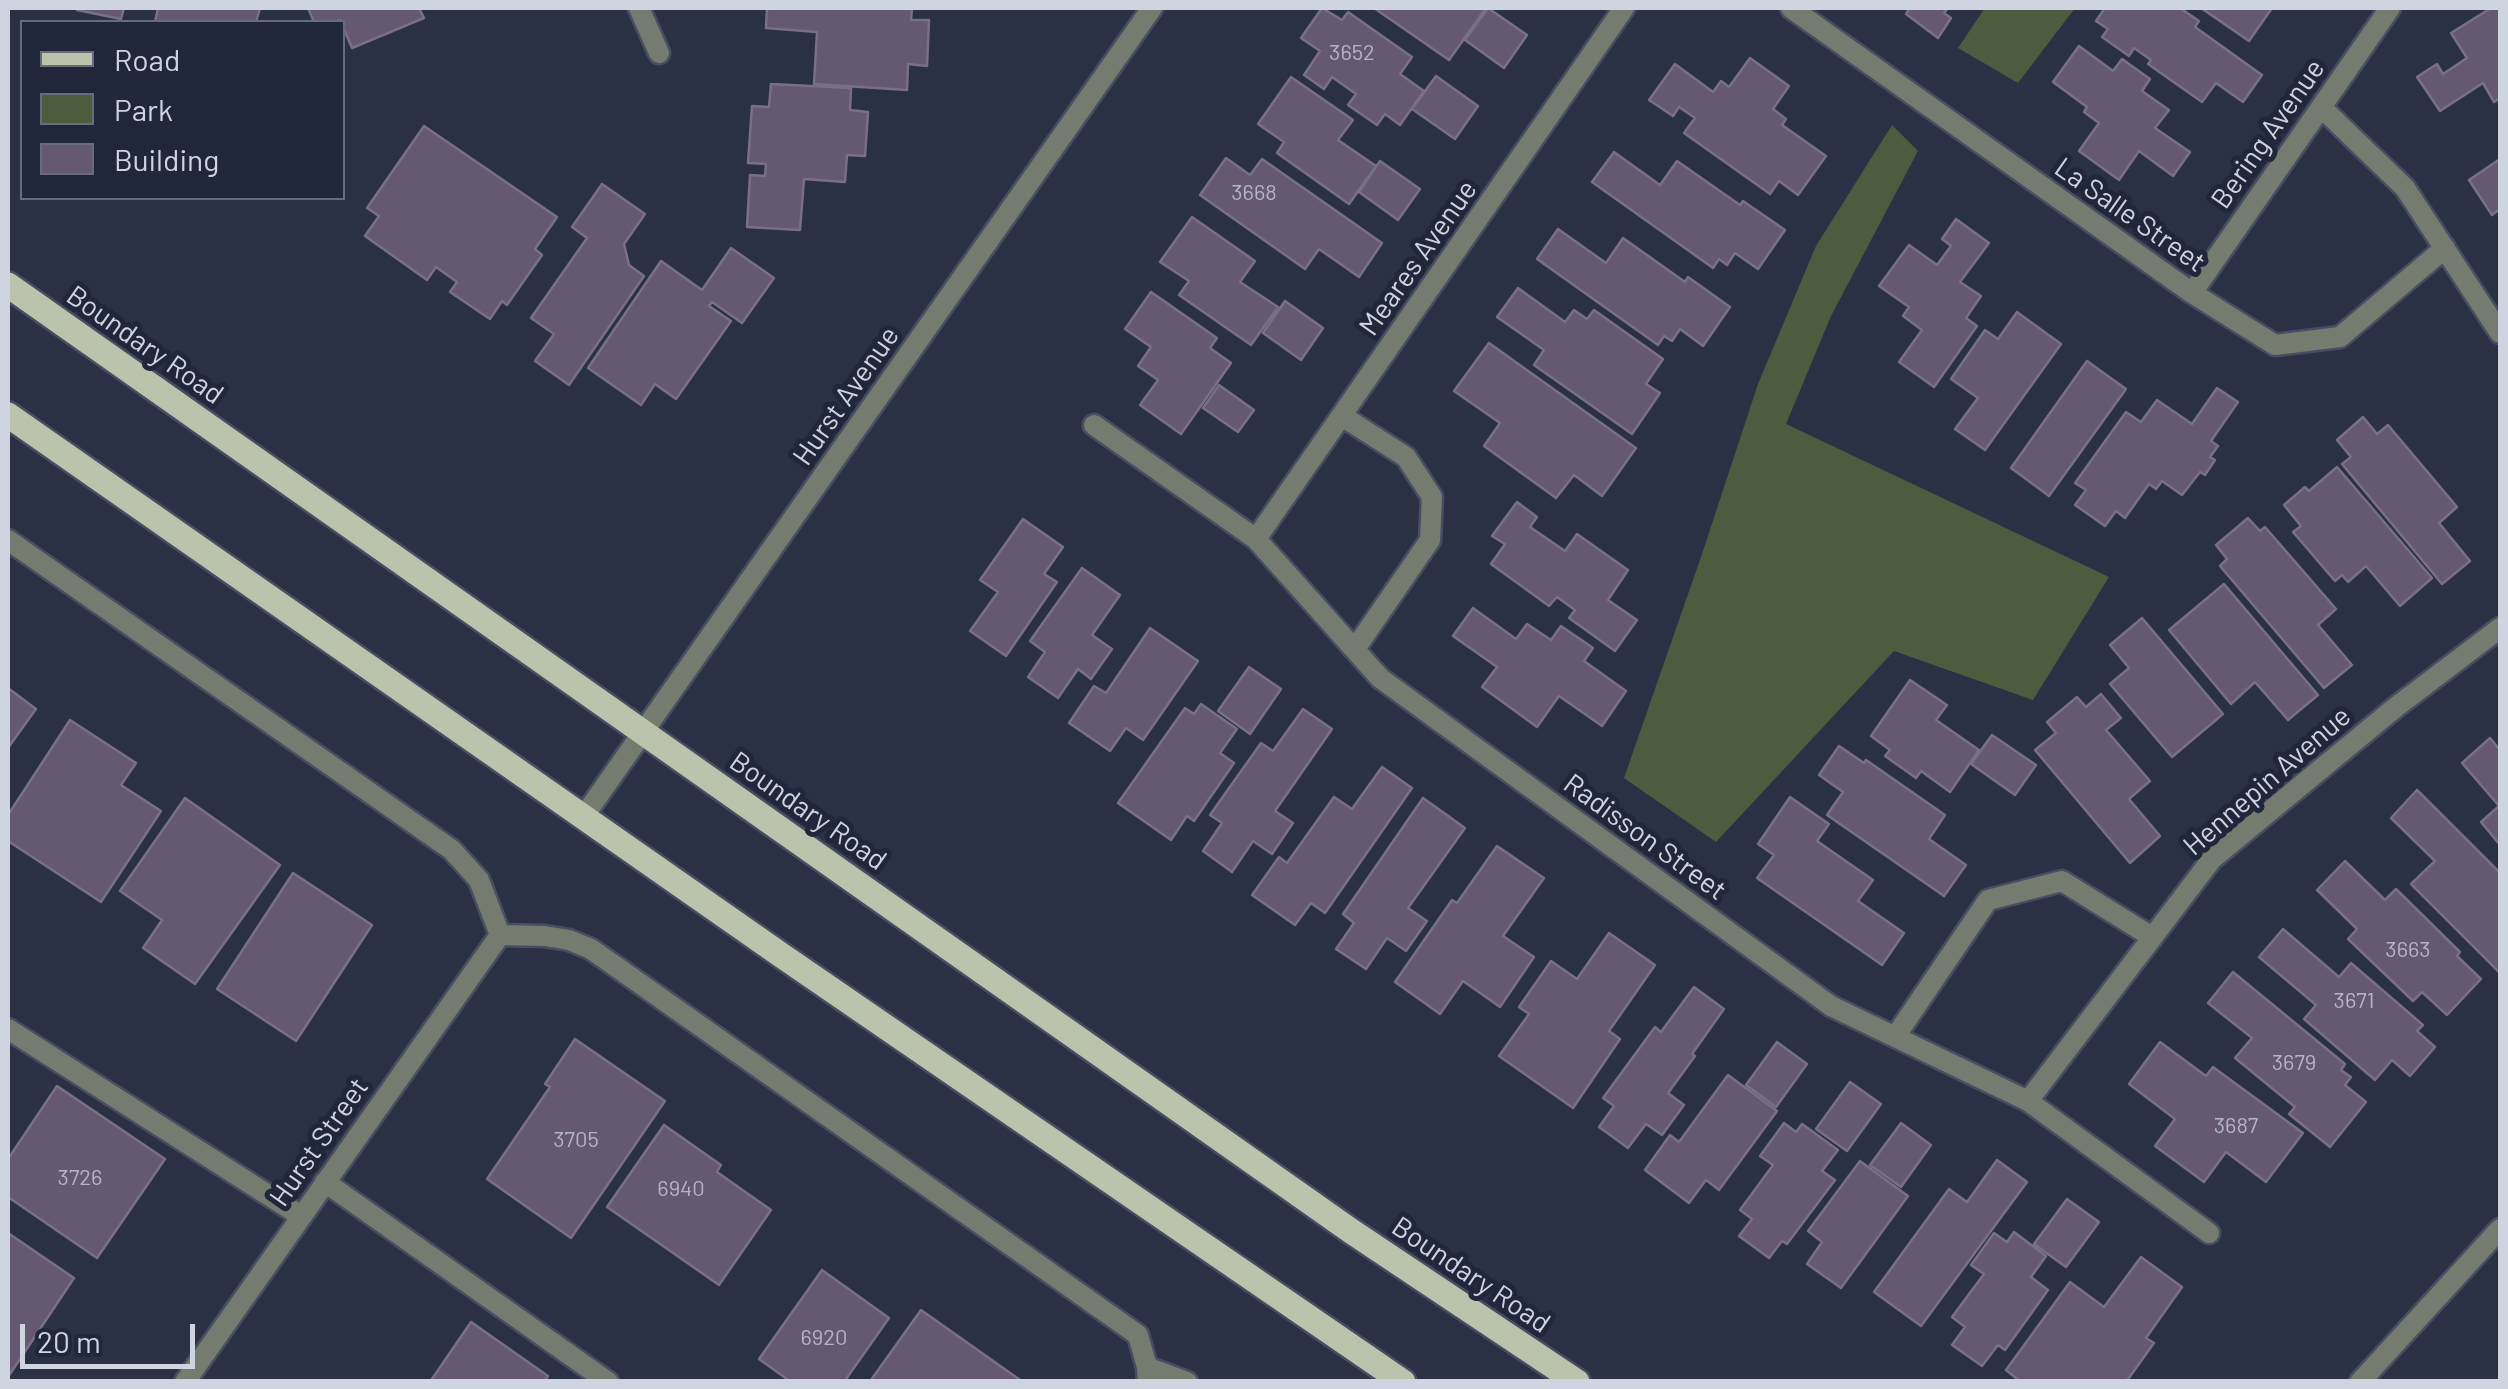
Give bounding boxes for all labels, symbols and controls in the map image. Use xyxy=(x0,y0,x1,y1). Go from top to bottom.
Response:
legend xyxy=(20,20,345,200)
house number: 3652 xyxy=(1329,40,1375,66)
text: Road xyxy=(114,41,180,77)
street label: Bering Avenue xyxy=(2204,53,2332,215)
text: Park xyxy=(114,91,173,127)
text: Building xyxy=(114,141,219,177)
street label: La Salle Street xyxy=(2048,151,2212,279)
street label: Meares Avenue xyxy=(1352,174,1484,342)
house number: 3668 xyxy=(1231,180,1277,206)
street label: Boundary Road xyxy=(60,279,230,411)
street label: Hurst Avenue xyxy=(786,320,906,472)
street label: Hennepin Avenue xyxy=(2177,699,2357,863)
street label: Boundary Road xyxy=(723,745,893,877)
street label: Radisson Street xyxy=(1557,767,1733,907)
house number: 3663 xyxy=(2385,937,2431,963)
house number: 3671 xyxy=(2334,988,2374,1014)
house number: 3679 xyxy=(2272,1050,2316,1076)
street label: Hurst Street xyxy=(262,1071,376,1213)
house number: 3687 xyxy=(2214,1113,2258,1139)
house number: 3705 xyxy=(553,1127,599,1153)
house number: 3726 xyxy=(58,1165,102,1191)
house number: 6940 xyxy=(657,1176,705,1202)
street label: Boundary Road xyxy=(1385,1210,1557,1340)
scale bar xyxy=(25,1304,200,1366)
text: 20 m xyxy=(37,1323,101,1359)
house number: 6920 xyxy=(800,1325,848,1351)

